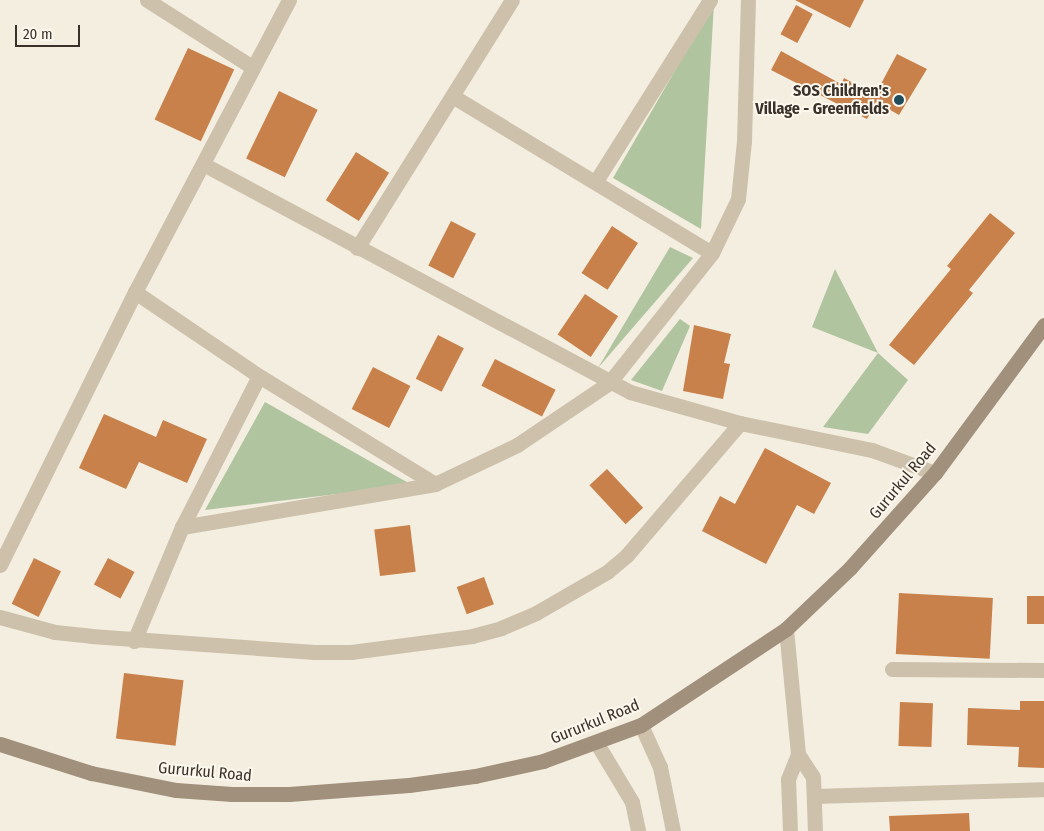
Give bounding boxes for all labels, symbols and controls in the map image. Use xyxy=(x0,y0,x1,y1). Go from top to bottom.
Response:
scale bar xyxy=(18,15,82,47)
text: 20 m xyxy=(23,25,53,43)
place label: SOS Children's Village - Greenfields xyxy=(755,81,889,119)
marker: SOS Children's Village - Greenfields xyxy=(893,94,905,106)
street label: Gururkul Road xyxy=(865,439,941,523)
street label: Gururkul Road xyxy=(548,696,642,748)
street label: Gururkul Road xyxy=(157,758,253,786)

